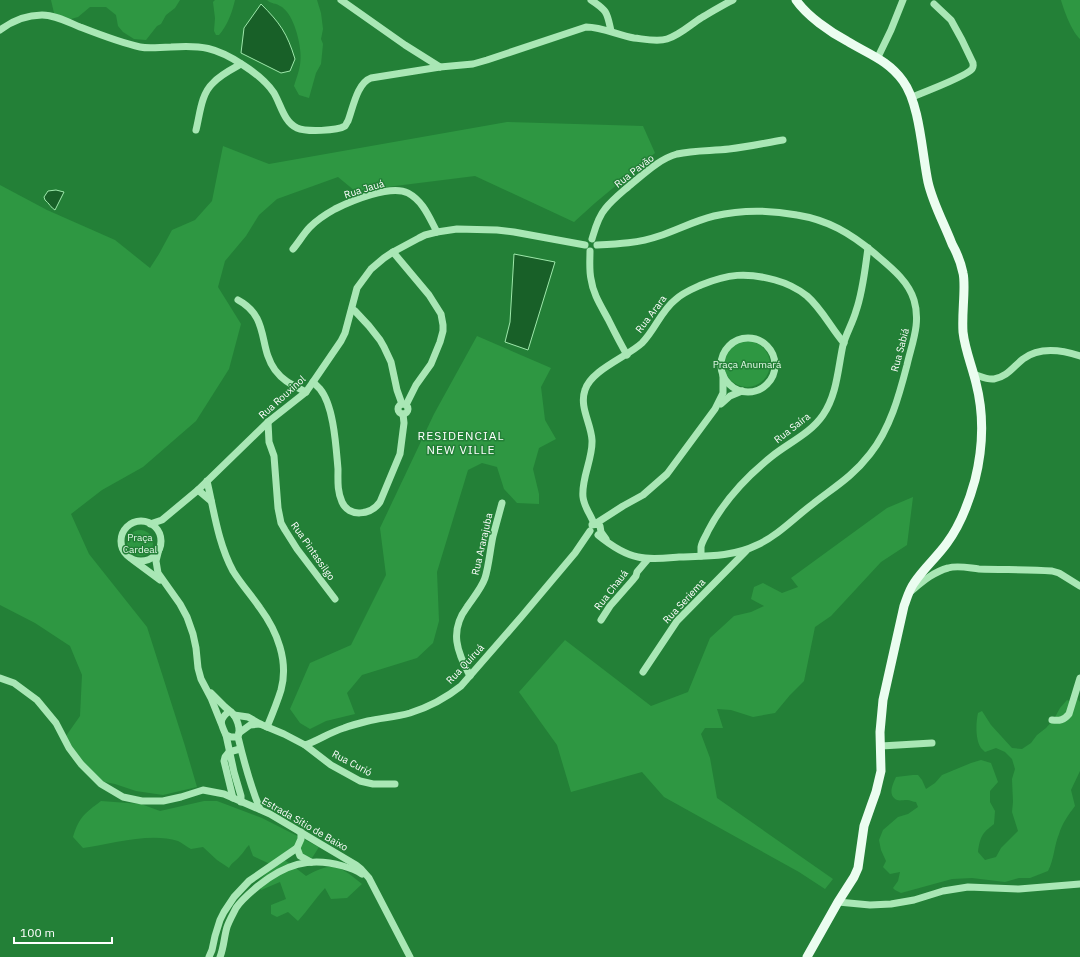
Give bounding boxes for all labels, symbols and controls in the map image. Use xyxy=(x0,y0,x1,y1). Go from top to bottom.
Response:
street label: Rua Pavão xyxy=(612,151,657,191)
street label: Rua Jauá xyxy=(342,177,386,201)
street label: Rua Arara xyxy=(633,292,670,336)
street label: Rua Sabiá xyxy=(888,326,912,373)
park label: Praça Anumará xyxy=(713,358,782,371)
street label: Rua Rouxinol xyxy=(256,372,308,422)
street label: Rua Saíra xyxy=(771,409,813,446)
district label: RESIDENCIAL NEW VILLE xyxy=(418,428,504,457)
street label: Rua Ararajuba xyxy=(469,511,496,576)
street label: Rua Pintassilgo xyxy=(288,519,338,583)
park label: Praça Cardeal xyxy=(123,531,158,556)
street label: Rua Chauá xyxy=(591,567,631,613)
street label: Rua Seriema xyxy=(660,575,709,626)
street label: Rua Quiruá xyxy=(443,641,487,687)
street label: Rua Curió xyxy=(330,747,375,779)
street label: Estrada Sítio de Baixo xyxy=(260,794,351,854)
scale bar xyxy=(14,919,112,945)
text: 100 m xyxy=(20,925,55,940)

